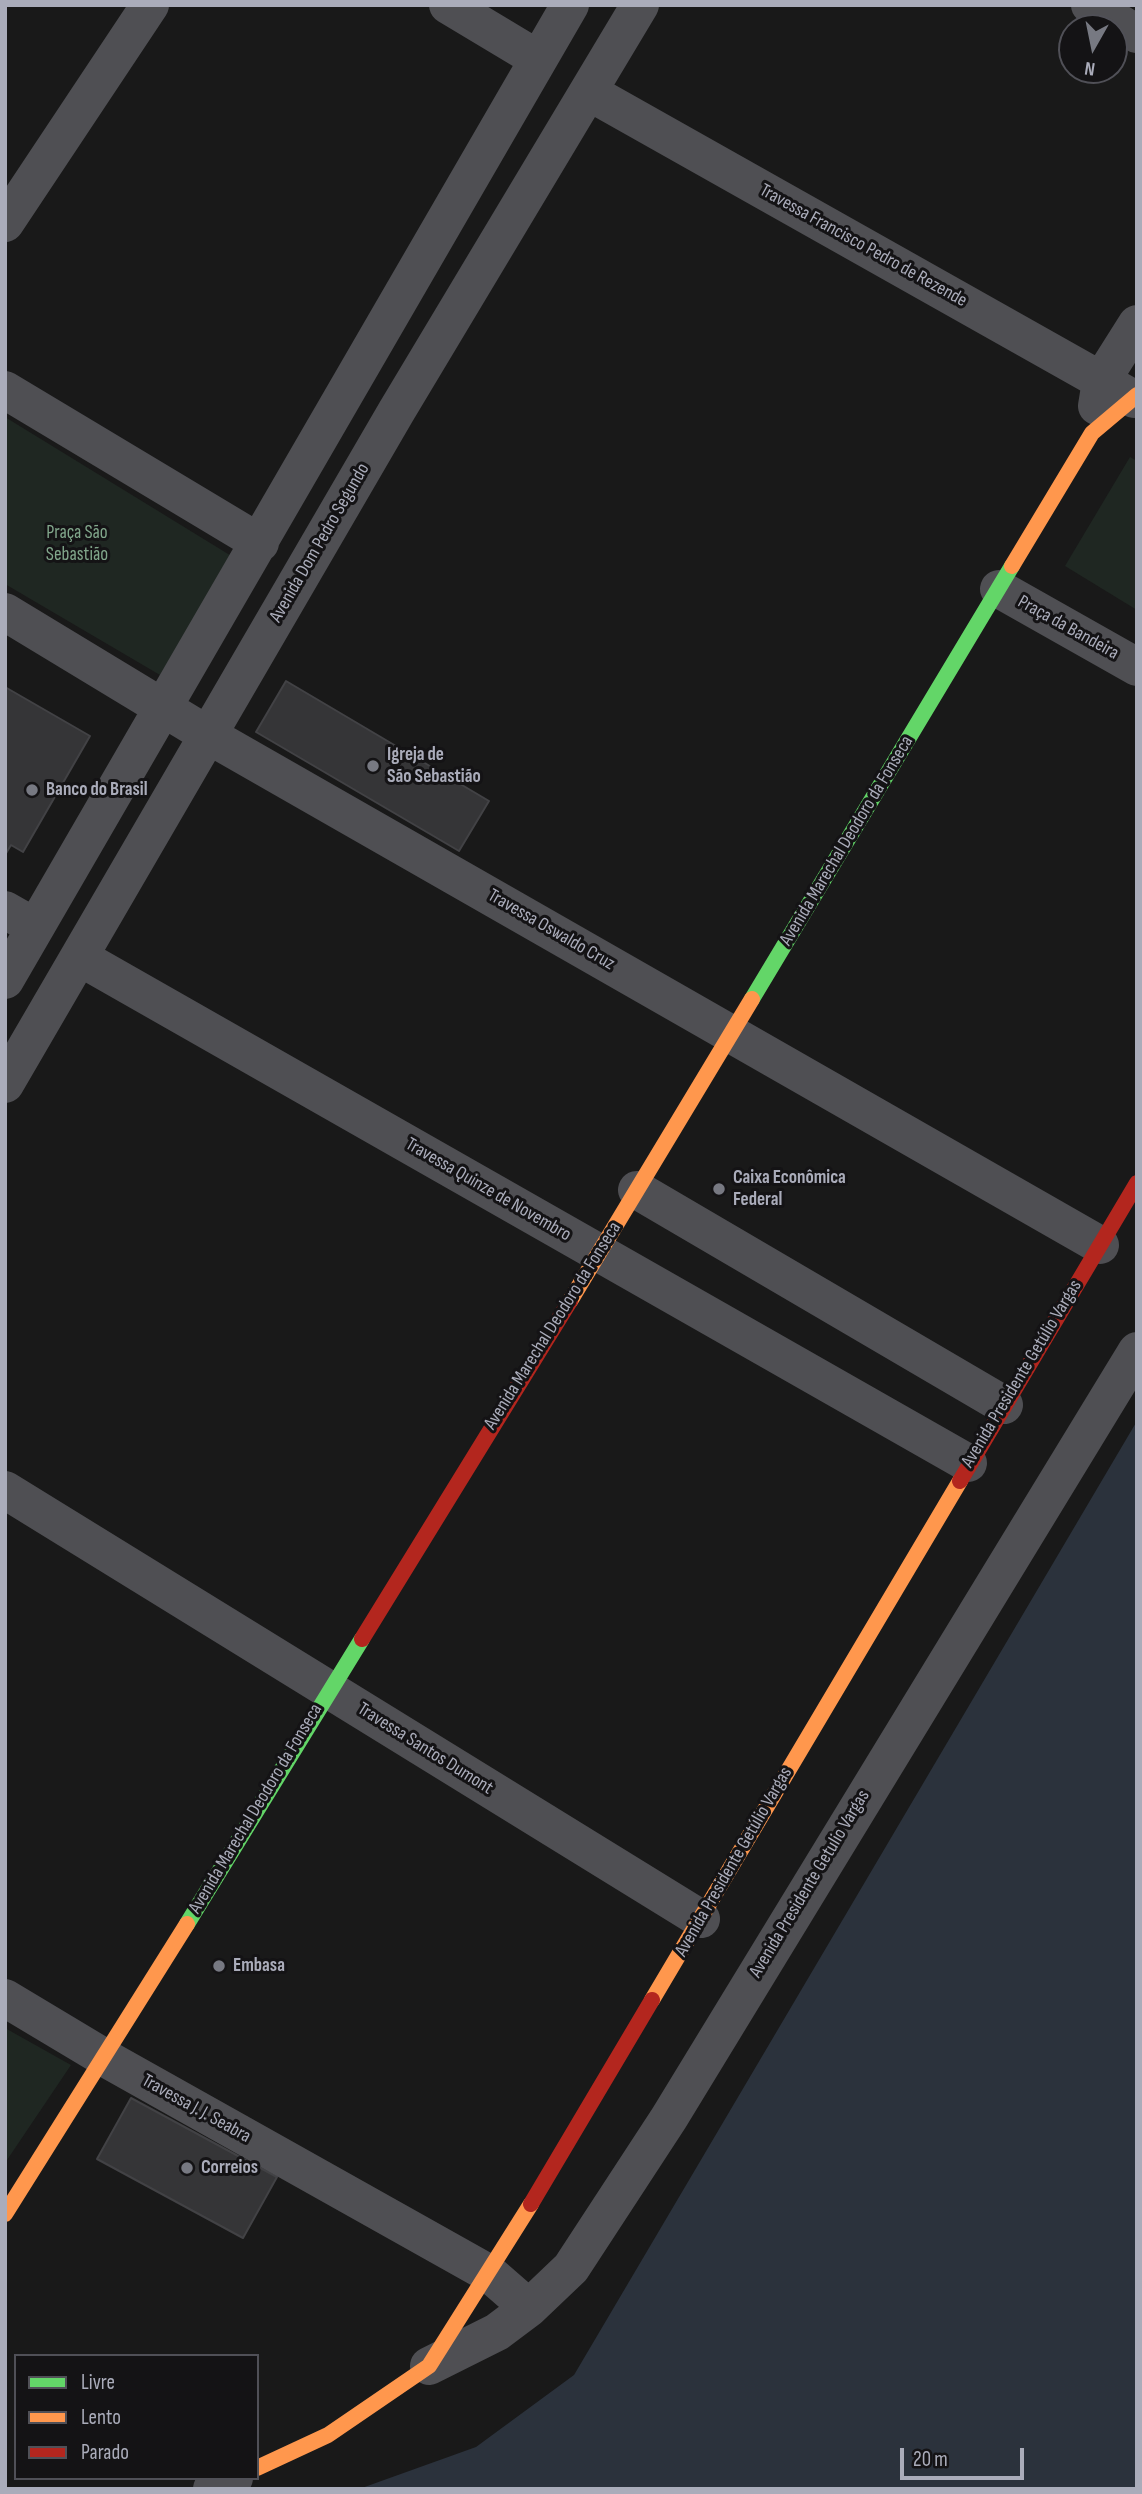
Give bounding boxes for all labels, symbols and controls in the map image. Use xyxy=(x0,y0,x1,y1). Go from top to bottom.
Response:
north arrow xyxy=(1058,14,1128,84)
text: N xyxy=(1083,56,1097,80)
street label: Travessa Francisco Pedro de Rezende xyxy=(755,179,971,313)
street label: Avenida Dom Pedro Segundo xyxy=(265,459,375,627)
park label: Praça São Sebastião xyxy=(46,522,108,566)
street label: Praça da Bandeira xyxy=(1014,591,1122,665)
street label: Avenida Marechal Deodoro da Fonseca xyxy=(775,732,919,950)
place label: Igreja de São Sebastião xyxy=(387,744,481,788)
marker: Igreja de São Sebastião xyxy=(365,758,381,774)
place label: Banco do Brasil xyxy=(46,779,148,801)
marker: Banco do Brasil xyxy=(24,782,40,798)
street label: Travessa Oswaldo Cruz xyxy=(483,884,619,976)
street label: Travessa Quinze de Novembro xyxy=(401,1133,575,1247)
place label: Caixa Econômica Federal xyxy=(733,1167,846,1211)
marker: Caixa Econômica Federal xyxy=(711,1181,727,1197)
street label: Avenida Marechal Deodoro da Fonseca xyxy=(480,1218,626,1434)
street label: Avenida Presidente Getúlio Vargas xyxy=(957,1276,1087,1472)
street label: Travessa Santos Dumont xyxy=(353,1698,497,1800)
street label: Avenida Marechal Deodoro da Fonseca xyxy=(184,1700,328,1918)
street label: Avenida Presidente Getúlio Vargas xyxy=(670,1763,798,1961)
street label: Avenida Presidente Getulio Vargas xyxy=(745,1786,875,1982)
place label: Embasa xyxy=(233,1955,285,1977)
marker: Embasa xyxy=(211,1958,227,1974)
street label: Travessa J. J. Seabra xyxy=(138,2070,254,2148)
place label: Correios xyxy=(201,2157,258,2179)
marker: Correios xyxy=(179,2160,195,2176)
legend xyxy=(14,2354,259,2480)
text: Livre xyxy=(81,2370,115,2395)
text: Lento xyxy=(81,2405,121,2430)
scale bar xyxy=(904,2434,1028,2478)
text: Parado xyxy=(81,2440,129,2465)
text: 20 m xyxy=(913,2447,948,2472)

